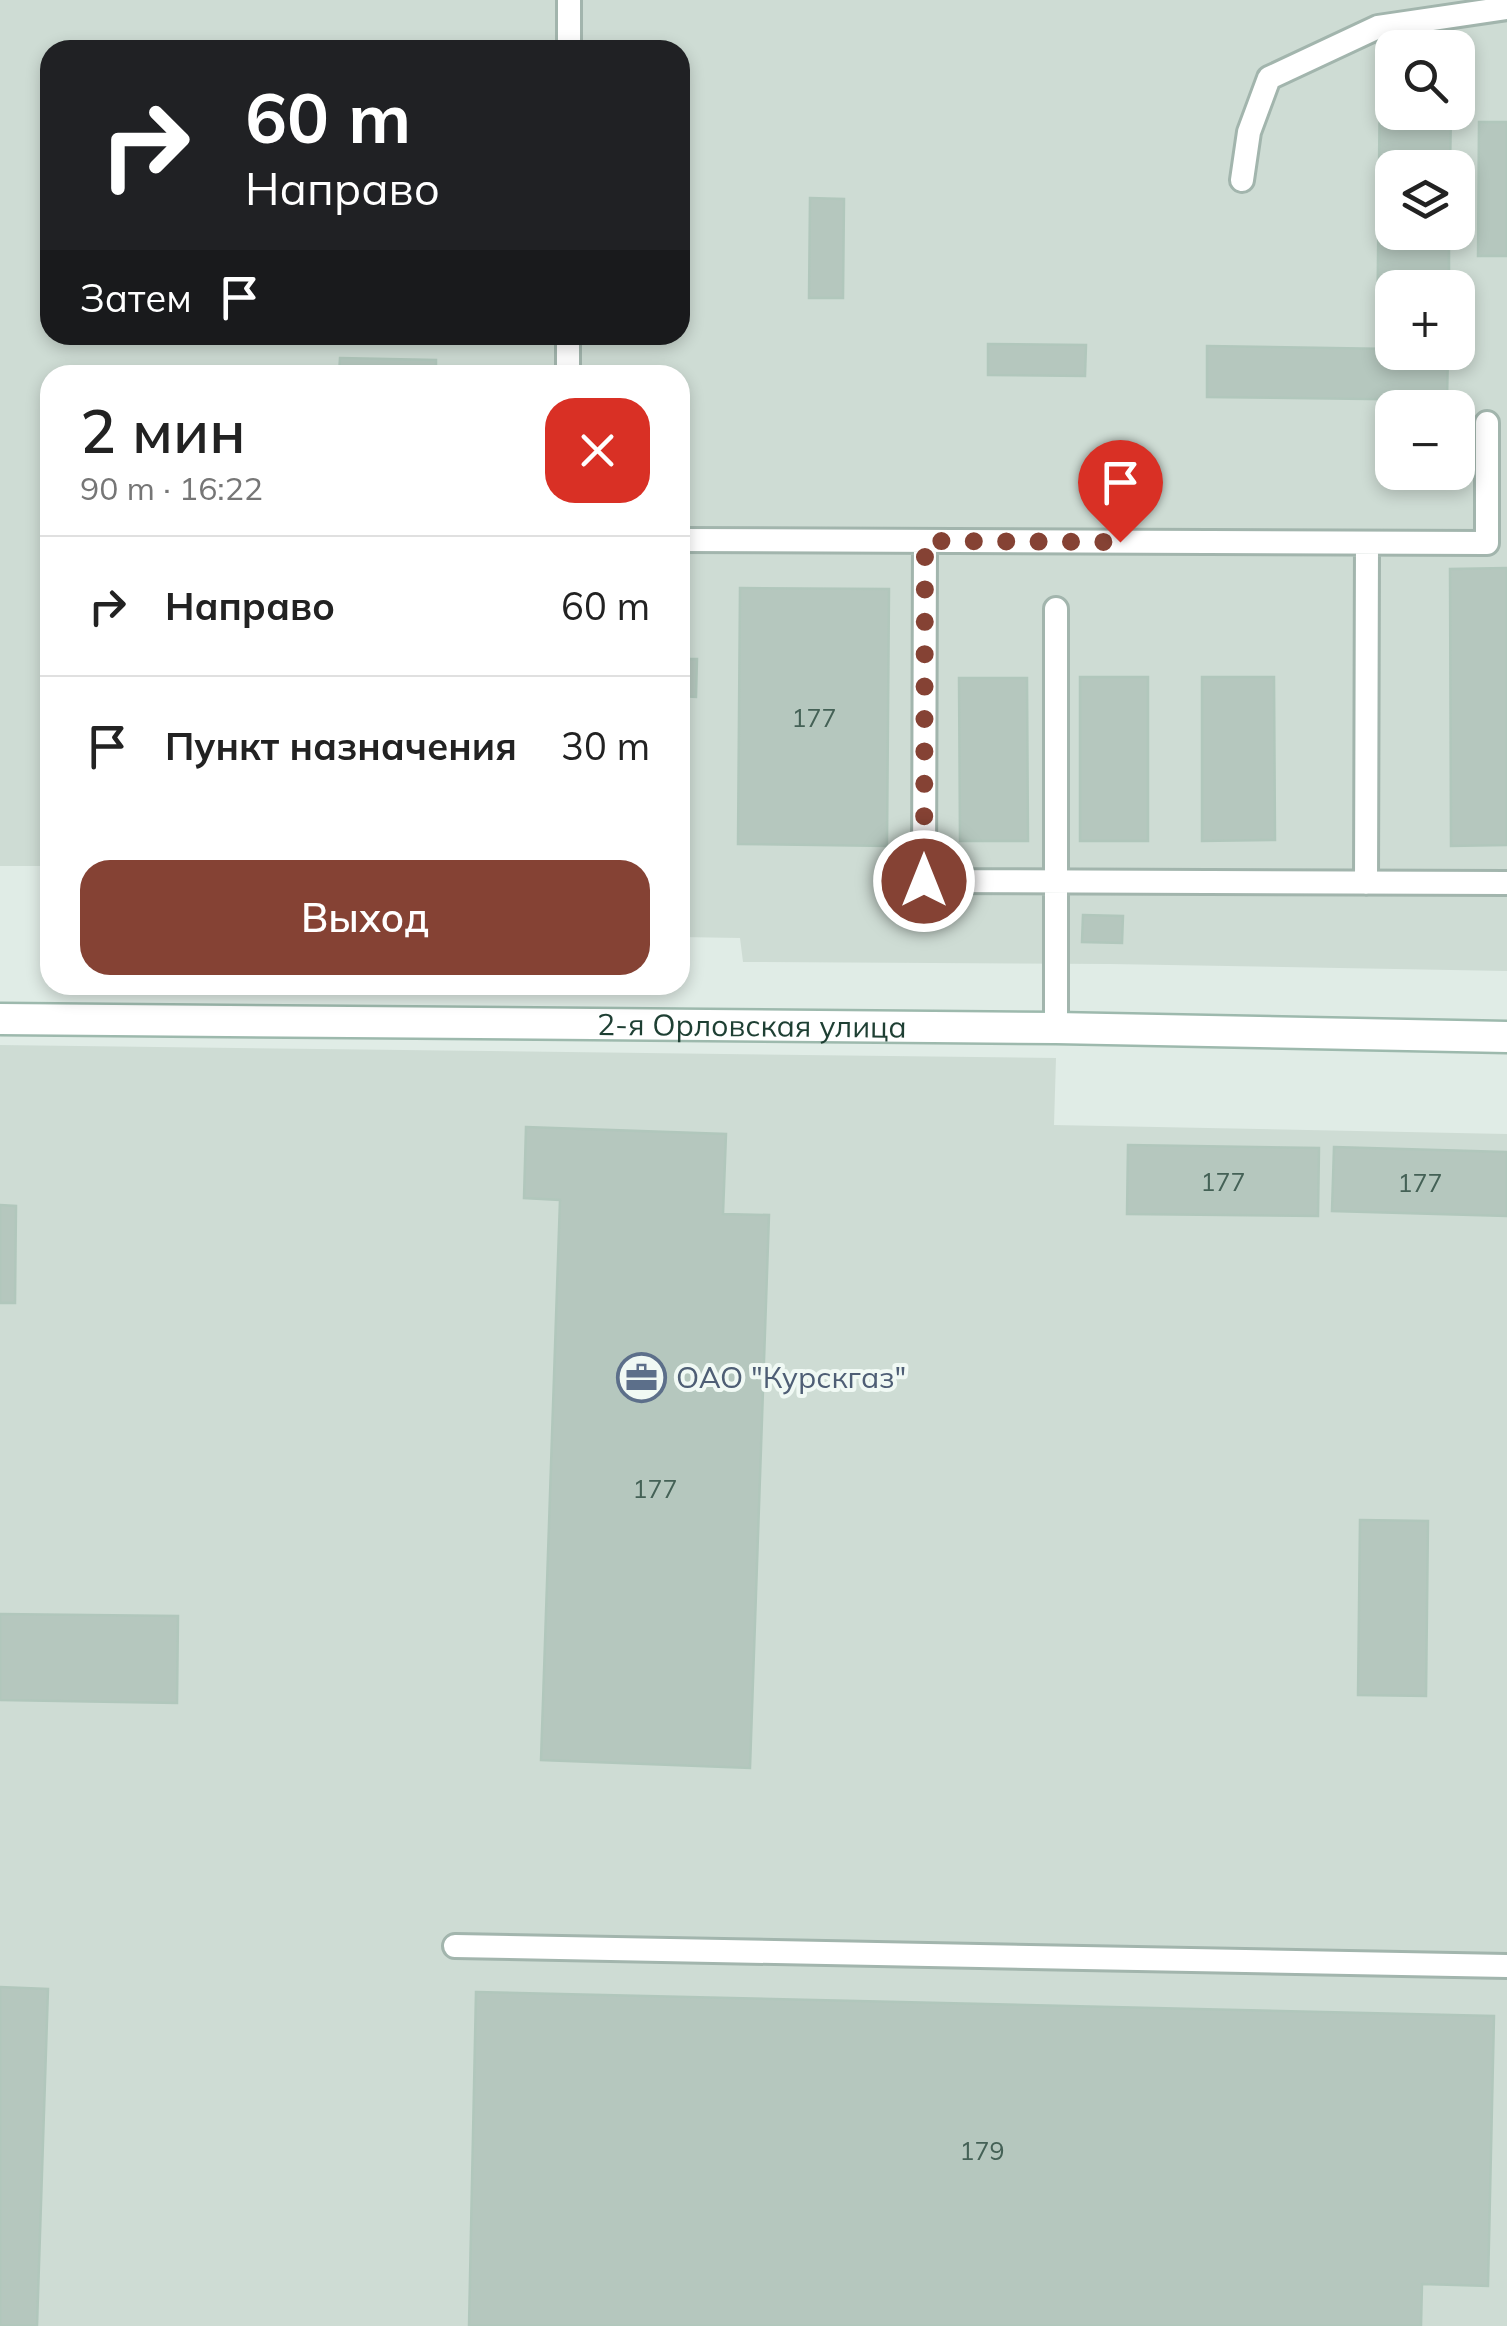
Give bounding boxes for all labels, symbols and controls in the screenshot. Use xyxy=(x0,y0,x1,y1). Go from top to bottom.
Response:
map controls xyxy=(1375,30,1475,490)
button: search xyxy=(1375,30,1475,130)
text: 60 m xyxy=(245,73,411,161)
icon: right xyxy=(80,80,210,210)
button: layers xyxy=(1375,150,1475,250)
text: Направо xyxy=(245,160,440,216)
icon: arrive xyxy=(212,270,267,325)
button: + xyxy=(1375,270,1475,370)
text: Затем xyxy=(80,274,192,322)
button: − xyxy=(1375,390,1475,490)
text: 2 мин xyxy=(80,393,246,468)
button: close xyxy=(545,398,650,503)
pin xyxy=(1078,440,1163,543)
icon: arrive xyxy=(1093,455,1148,510)
text: 90 m · 16:22 xyxy=(80,468,263,508)
icon: right xyxy=(80,579,135,634)
text: Направо xyxy=(165,582,335,630)
text: 60 m xyxy=(561,582,650,630)
house number: 177 xyxy=(791,702,837,733)
icon: arrive xyxy=(80,719,135,774)
text: Пункт назначения xyxy=(165,722,517,770)
text: 30 m xyxy=(561,722,650,770)
position arrow xyxy=(872,829,976,933)
button: Выход xyxy=(80,860,650,975)
street label: 2-я Орловская улица xyxy=(597,1005,907,1046)
house number: 177 xyxy=(1200,1166,1246,1197)
house number: 177 xyxy=(1397,1167,1443,1198)
office icon: ОАО "Курскгаз" xyxy=(615,1351,667,1403)
place label: ОАО "Курскгаз" xyxy=(676,1358,906,1396)
house number: 177 xyxy=(632,1473,678,1504)
house number: 179 xyxy=(959,2135,1005,2166)

